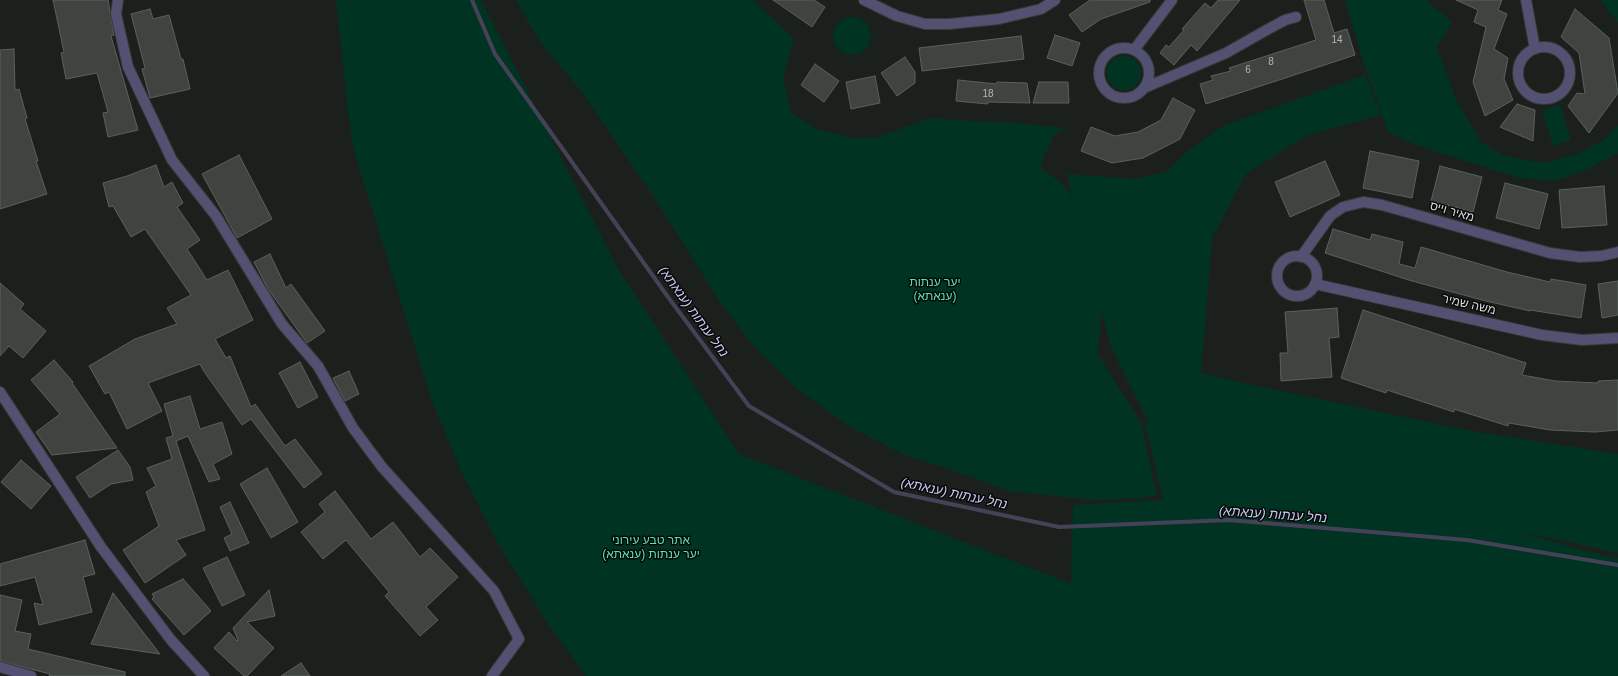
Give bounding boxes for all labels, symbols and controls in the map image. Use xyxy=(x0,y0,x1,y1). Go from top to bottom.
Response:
house number: 14 xyxy=(1331,34,1343,46)
house number: 8 xyxy=(1268,56,1274,68)
house number: 6 xyxy=(1245,64,1251,76)
house number: 18 xyxy=(982,88,994,100)
street label: מאיר וייס xyxy=(1428,199,1476,225)
water label: נחל ענתות (ענאתא) xyxy=(655,264,731,360)
park label: יער ענתות (ענאתא) xyxy=(909,276,961,304)
street label: משה שמיר xyxy=(1441,292,1497,318)
water label: נחל ענתות (ענאתא) xyxy=(899,475,1009,513)
water label: נחל ענתות (ענאתא) xyxy=(1218,503,1328,527)
park label: אתר טבע עירוני יער ענתות (ענאתא) xyxy=(602,534,700,562)

